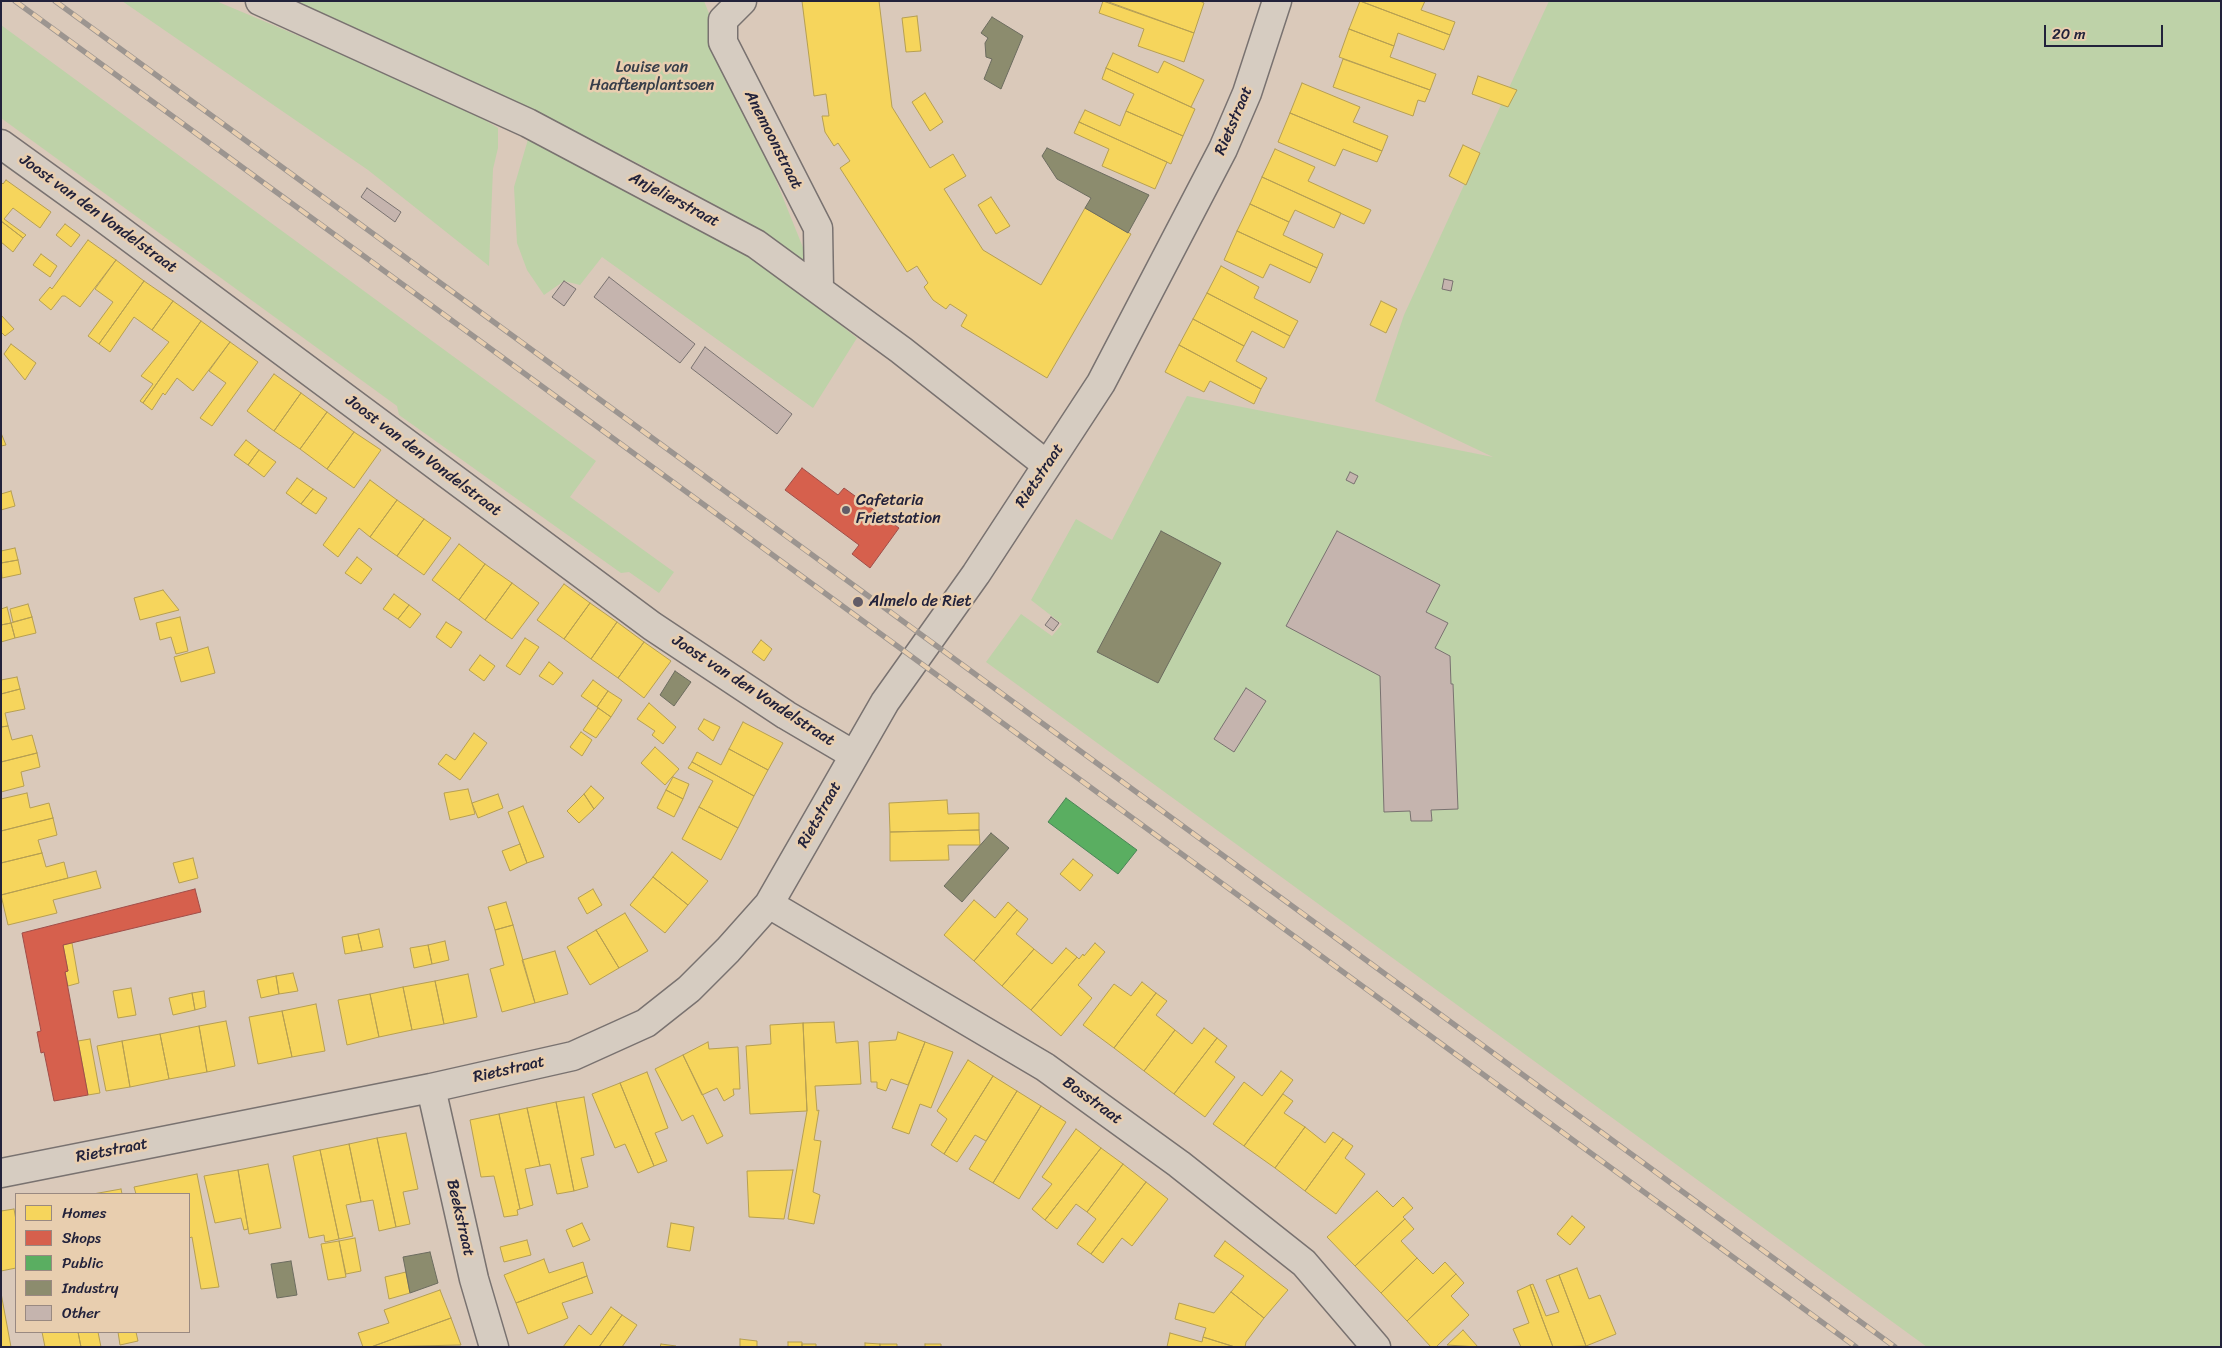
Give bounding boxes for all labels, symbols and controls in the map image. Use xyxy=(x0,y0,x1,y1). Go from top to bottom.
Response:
scale bar xyxy=(2047,15,2166,47)
text: 20 m xyxy=(2052,21,2086,47)
park label: Louise van Haaftenplantsoen xyxy=(590,58,714,96)
street label: Rietstraat xyxy=(1211,84,1257,158)
street label: Anemoonstraat xyxy=(740,87,806,193)
street label: Joost van den Vondelstraat xyxy=(15,150,181,278)
street label: Anjelierstraat xyxy=(626,168,722,232)
street label: Joost van den Vondelstraat xyxy=(341,391,505,521)
street label: Rietstraat xyxy=(1012,440,1068,512)
place label: Cafetaria Frietstation xyxy=(856,491,941,529)
marker: Cafetaria Frietstation xyxy=(840,504,852,516)
place label: Almelo de Riet xyxy=(869,592,972,612)
marker: Almelo de Riet xyxy=(851,595,865,609)
street label: Joost van den Vondelstraat xyxy=(668,631,838,751)
street label: Rietstraat xyxy=(794,779,846,851)
street label: Rietstraat xyxy=(471,1052,547,1088)
street label: Bosstraat xyxy=(1058,1073,1126,1129)
street label: Rietstraat xyxy=(74,1135,150,1167)
street label: Beekstraat xyxy=(442,1178,478,1258)
legend xyxy=(15,1193,190,1333)
text: Homes xyxy=(62,1200,106,1226)
text: Shops xyxy=(62,1225,101,1251)
text: Public xyxy=(62,1250,103,1276)
text: Industry xyxy=(62,1275,119,1301)
text: Other xyxy=(62,1300,100,1326)

